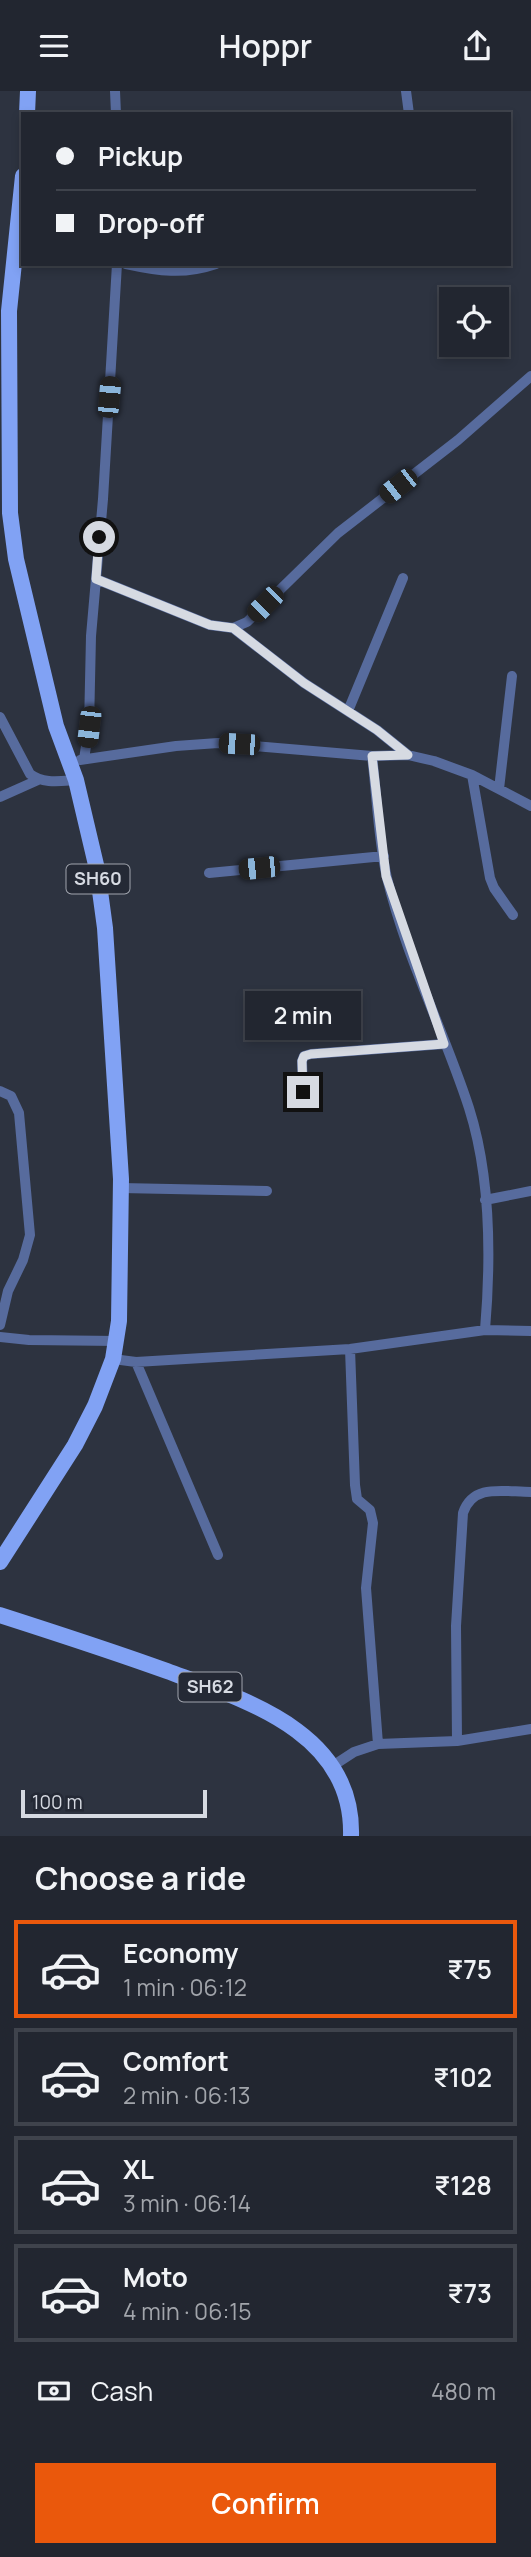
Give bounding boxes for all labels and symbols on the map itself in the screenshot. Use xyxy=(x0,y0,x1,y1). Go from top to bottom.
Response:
car xyxy=(97,375,122,419)
car xyxy=(375,465,422,507)
route start xyxy=(83,521,115,553)
car xyxy=(243,582,288,626)
car xyxy=(77,705,102,749)
car xyxy=(218,732,261,756)
car xyxy=(238,855,281,881)
road number: SH60 xyxy=(66,865,130,893)
callout: 2 min xyxy=(245,991,361,1039)
route end xyxy=(287,1076,319,1108)
road number: SH62 xyxy=(178,1673,242,1701)
scale bar xyxy=(21,1787,206,1819)

